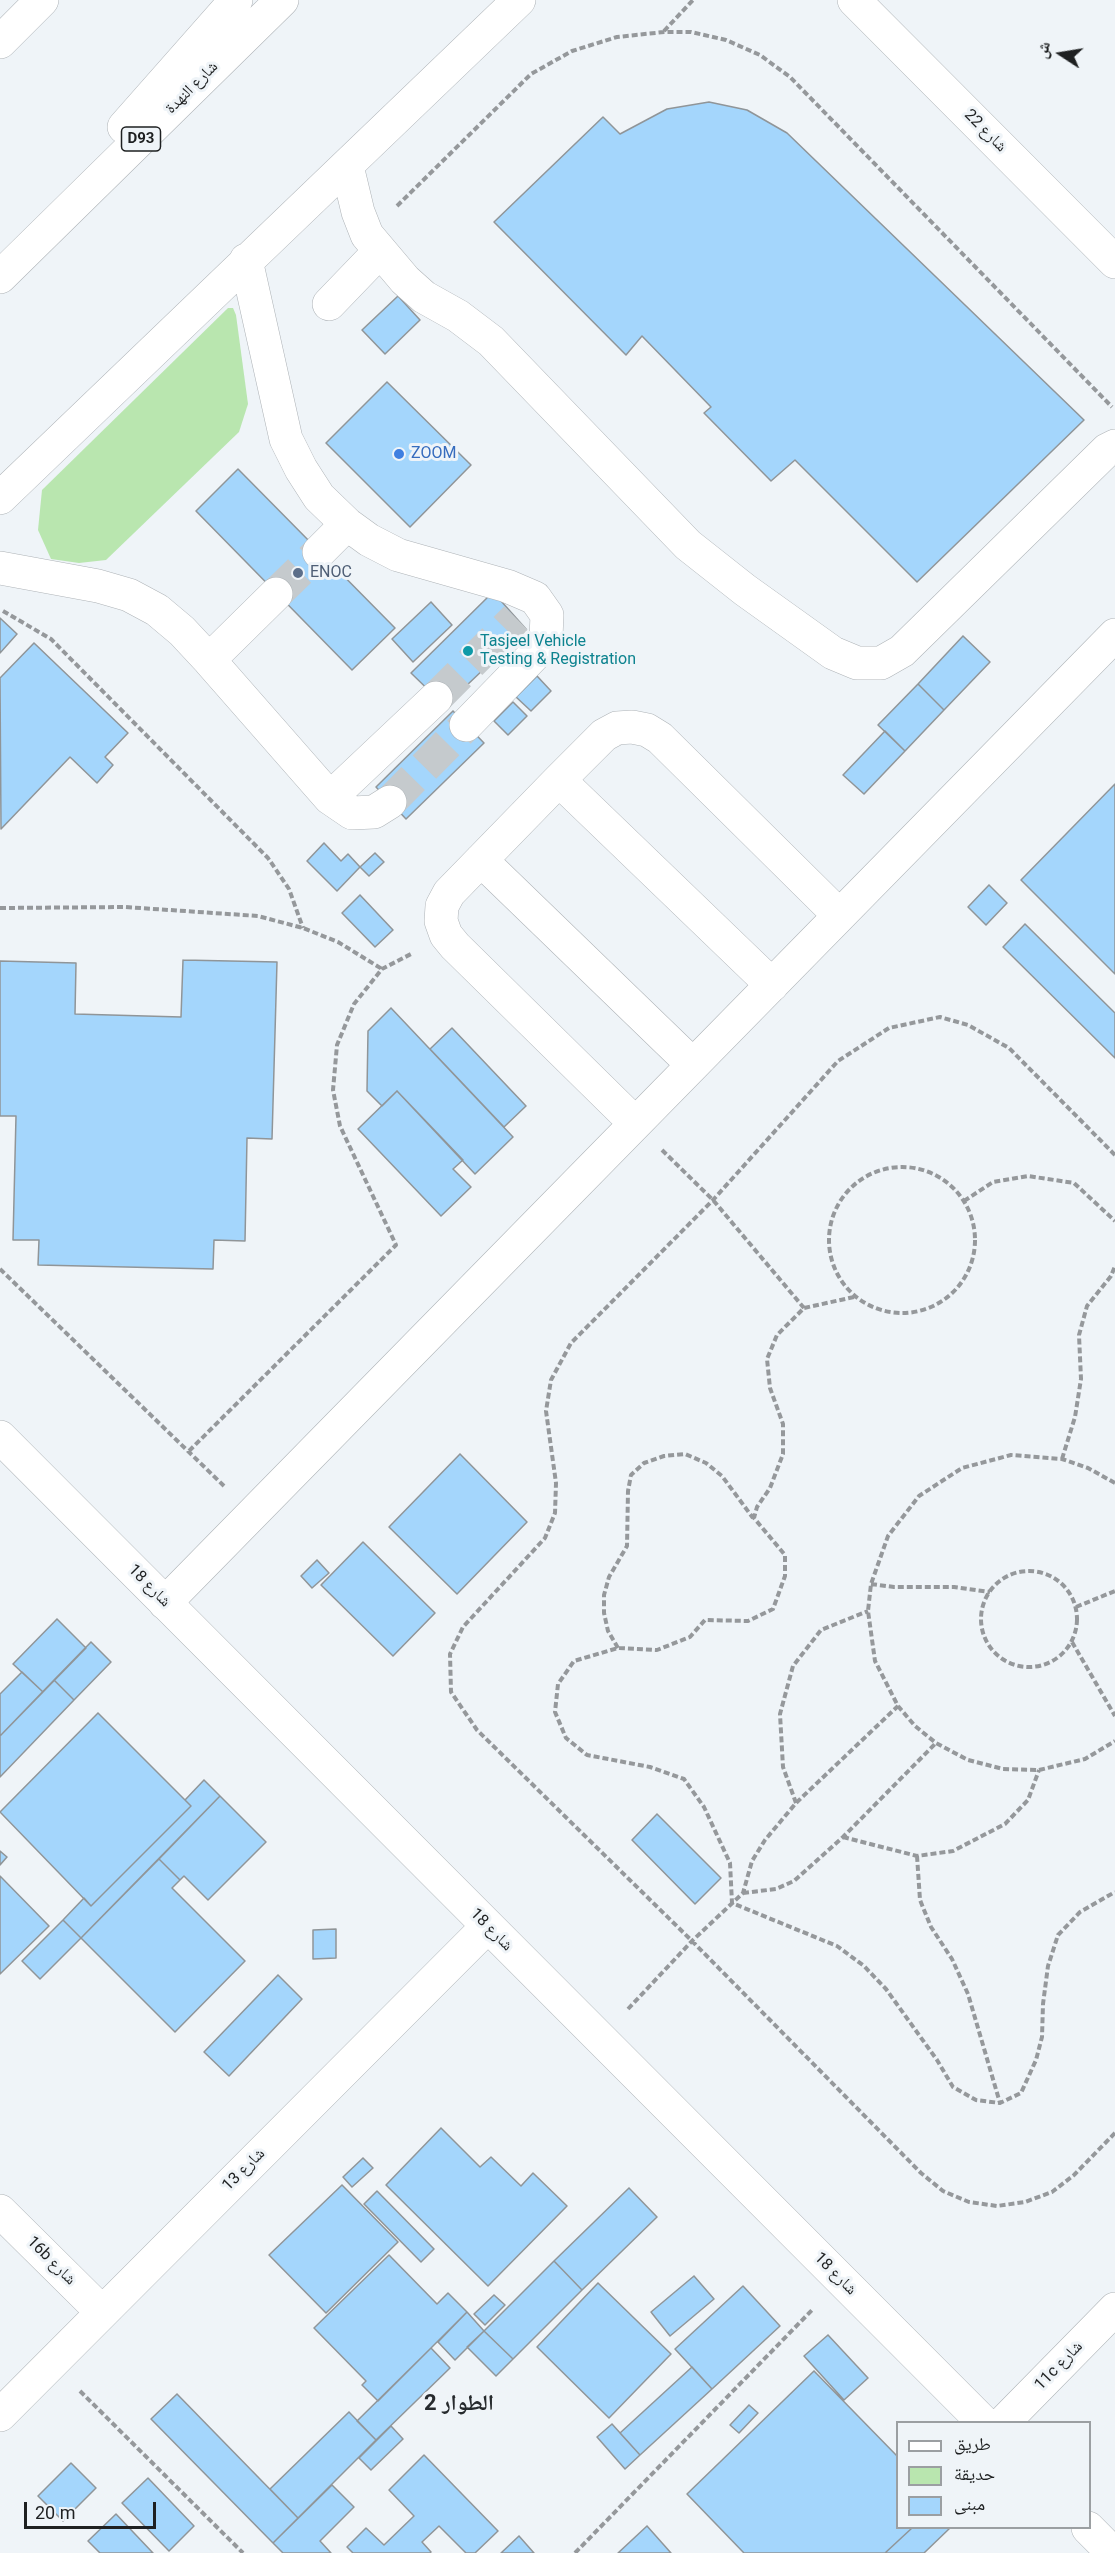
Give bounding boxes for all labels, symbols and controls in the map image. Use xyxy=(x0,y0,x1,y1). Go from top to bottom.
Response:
north arrow xyxy=(1031,24,1091,84)
text: ش xyxy=(1032,40,1054,60)
street label: شارع النهدة xyxy=(162,58,222,118)
street label: شارع 22 xyxy=(960,106,1010,156)
road number: D93 xyxy=(122,127,160,151)
place label: ZOOM xyxy=(411,444,456,464)
marker: ZOOM xyxy=(392,447,406,461)
place label: ENOC xyxy=(310,563,352,583)
marker: ENOC xyxy=(291,566,305,580)
place label: Tasjeel Vehicle Testing & Registration xyxy=(480,632,636,670)
marker: Tasjeel Vehicle Testing & Registration xyxy=(461,644,475,658)
street label: شارع 18 xyxy=(124,1561,174,1611)
street label: شارع 18 xyxy=(466,1905,516,1955)
street label: شارع 13 xyxy=(219,2145,269,2195)
street label: 16b شارع xyxy=(23,2233,79,2289)
street label: شارع 18 xyxy=(810,2249,860,2299)
street label: 11c شارع xyxy=(1031,2337,1087,2395)
district label: الطوار 2 xyxy=(424,2391,494,2417)
legend xyxy=(896,2421,1091,2529)
text: طريق xyxy=(954,2433,991,2454)
text: حديقة xyxy=(954,2463,995,2484)
scale bar xyxy=(27,2490,159,2528)
text: مبنى xyxy=(954,2493,985,2514)
text: 20 m xyxy=(35,2502,75,2523)

